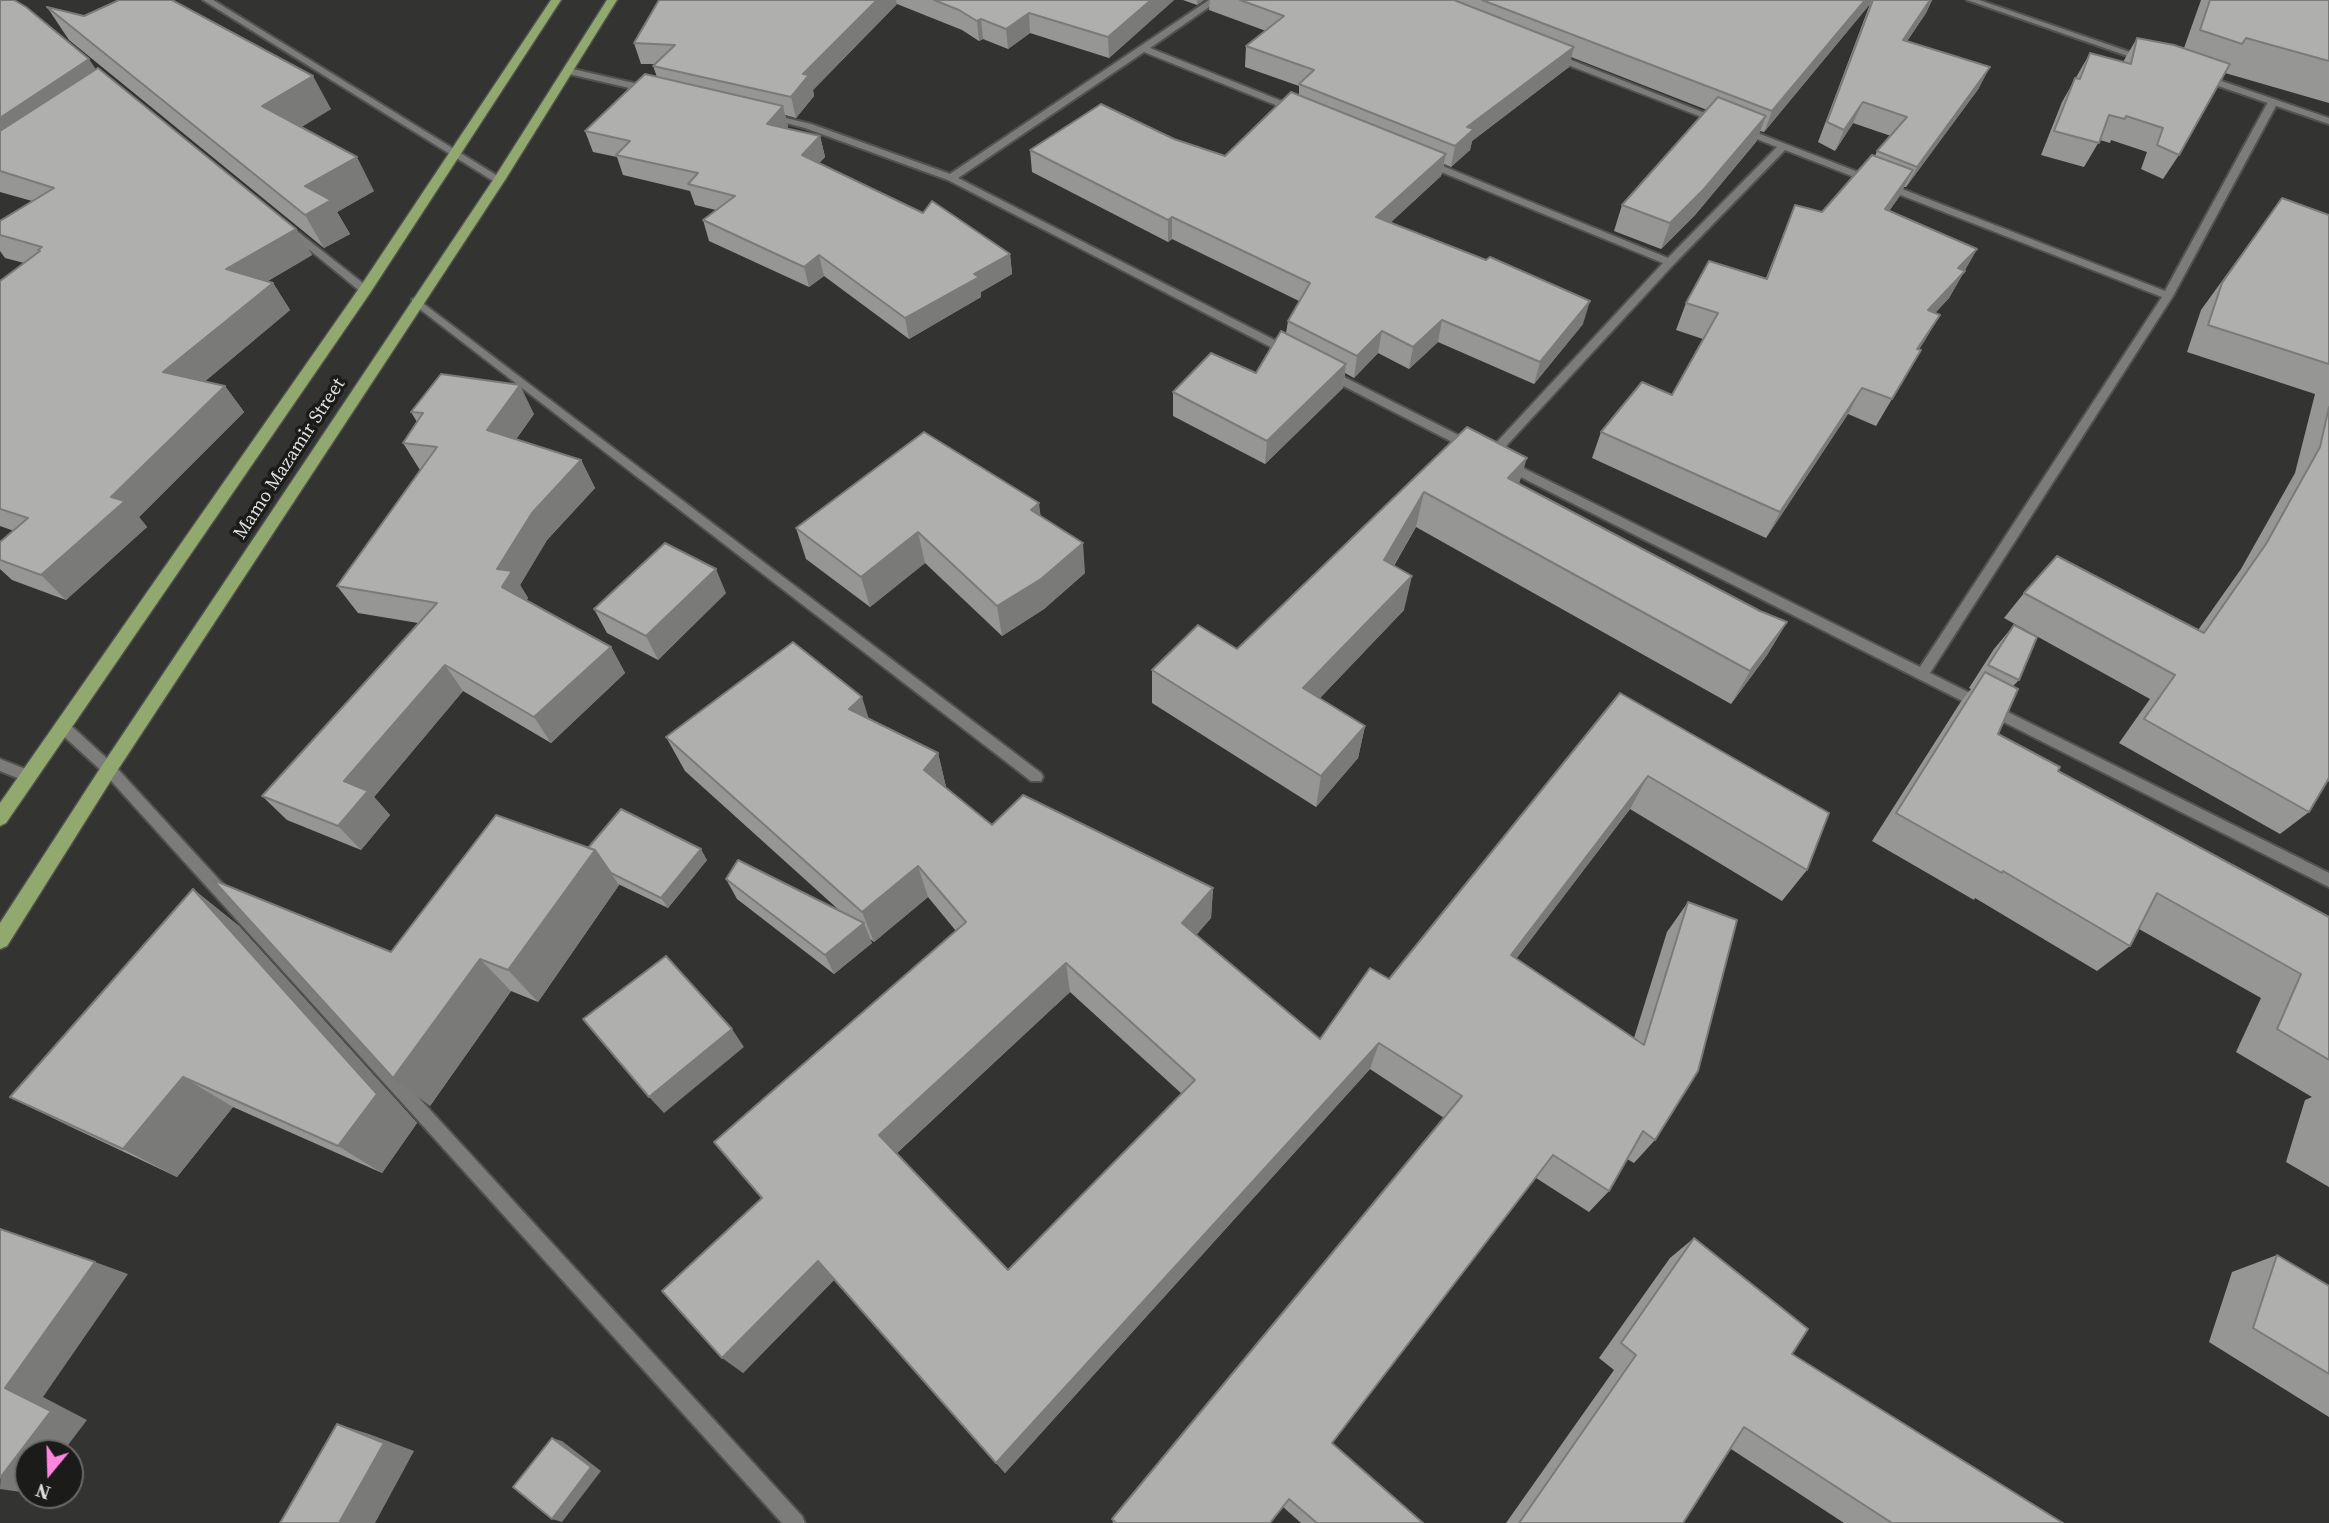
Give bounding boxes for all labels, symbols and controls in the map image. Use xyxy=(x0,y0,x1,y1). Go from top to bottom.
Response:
street label: Mamo Mazamir Street xyxy=(229,374,351,544)
north arrow xyxy=(14,1439,84,1509)
text: N xyxy=(32,1477,54,1507)

